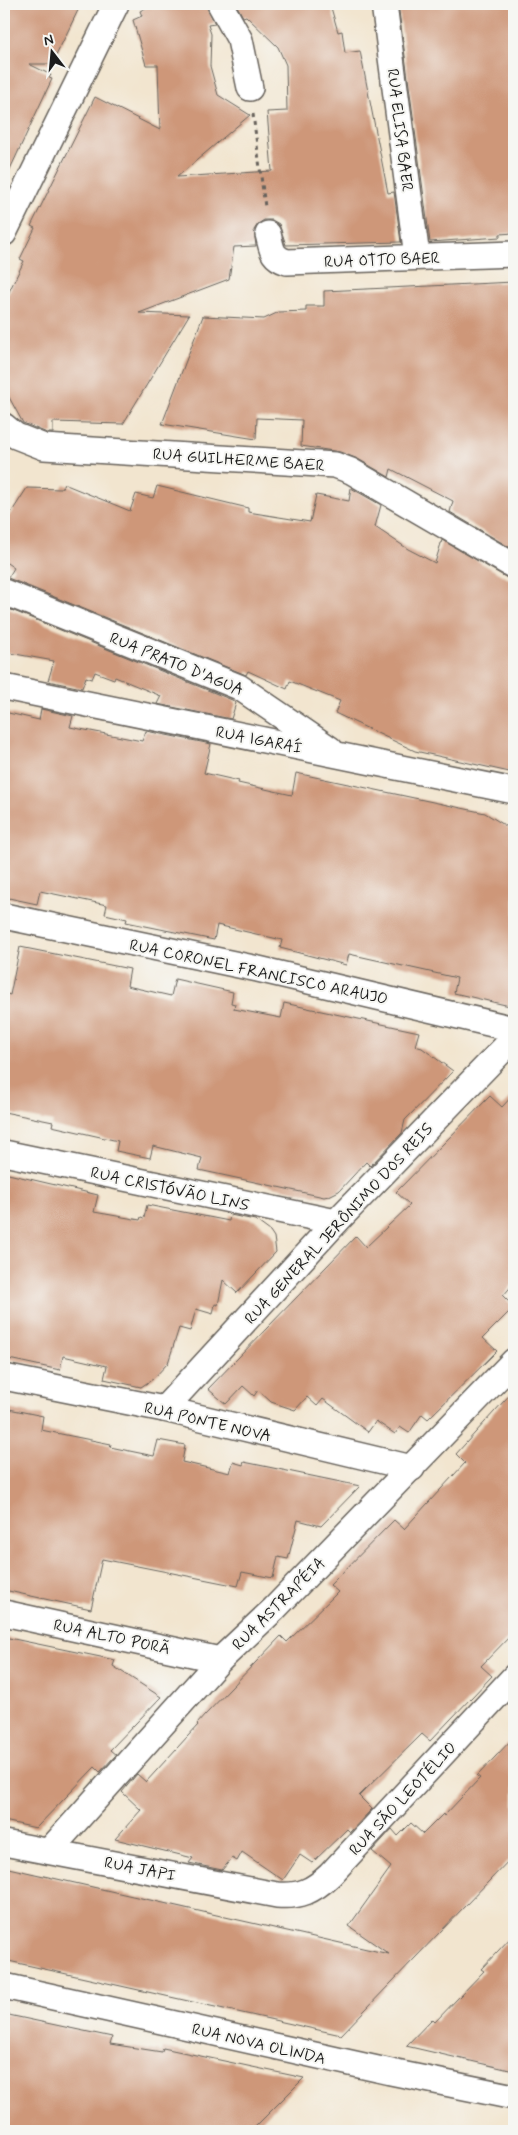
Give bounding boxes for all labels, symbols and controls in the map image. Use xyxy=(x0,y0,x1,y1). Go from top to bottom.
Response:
north arrow xyxy=(28,28,78,78)
text: N xyxy=(42,31,56,50)
street label: RUA ELISA BAER xyxy=(382,67,417,193)
street label: RUA OTTO BAER xyxy=(324,248,440,273)
street label: RUA GUILHERME BAER xyxy=(152,444,326,477)
street label: RUA PRATO D'AGUA xyxy=(106,628,247,701)
street label: RUA IGARAÍ xyxy=(214,722,304,759)
street label: RUA CORONEL FRANCISCO ARAUJO xyxy=(128,935,390,1010)
street label: RUA GENERAL JERÔNIMO DOS REIS xyxy=(240,1119,438,1329)
street label: RUA CRISTÓVÃO LINS xyxy=(89,1162,251,1217)
street label: RUA PONTE NOVA xyxy=(142,1398,273,1447)
street label: RUA ASTRAPÉIA xyxy=(228,1553,330,1655)
street label: RUA ALTO PORÃ xyxy=(51,1615,172,1660)
street label: RUA SÃO LEOTÉLIO xyxy=(345,1738,461,1860)
street label: RUA JAPI xyxy=(102,1852,177,1887)
street label: RUA NOVA OLINDA xyxy=(190,2019,328,2070)

